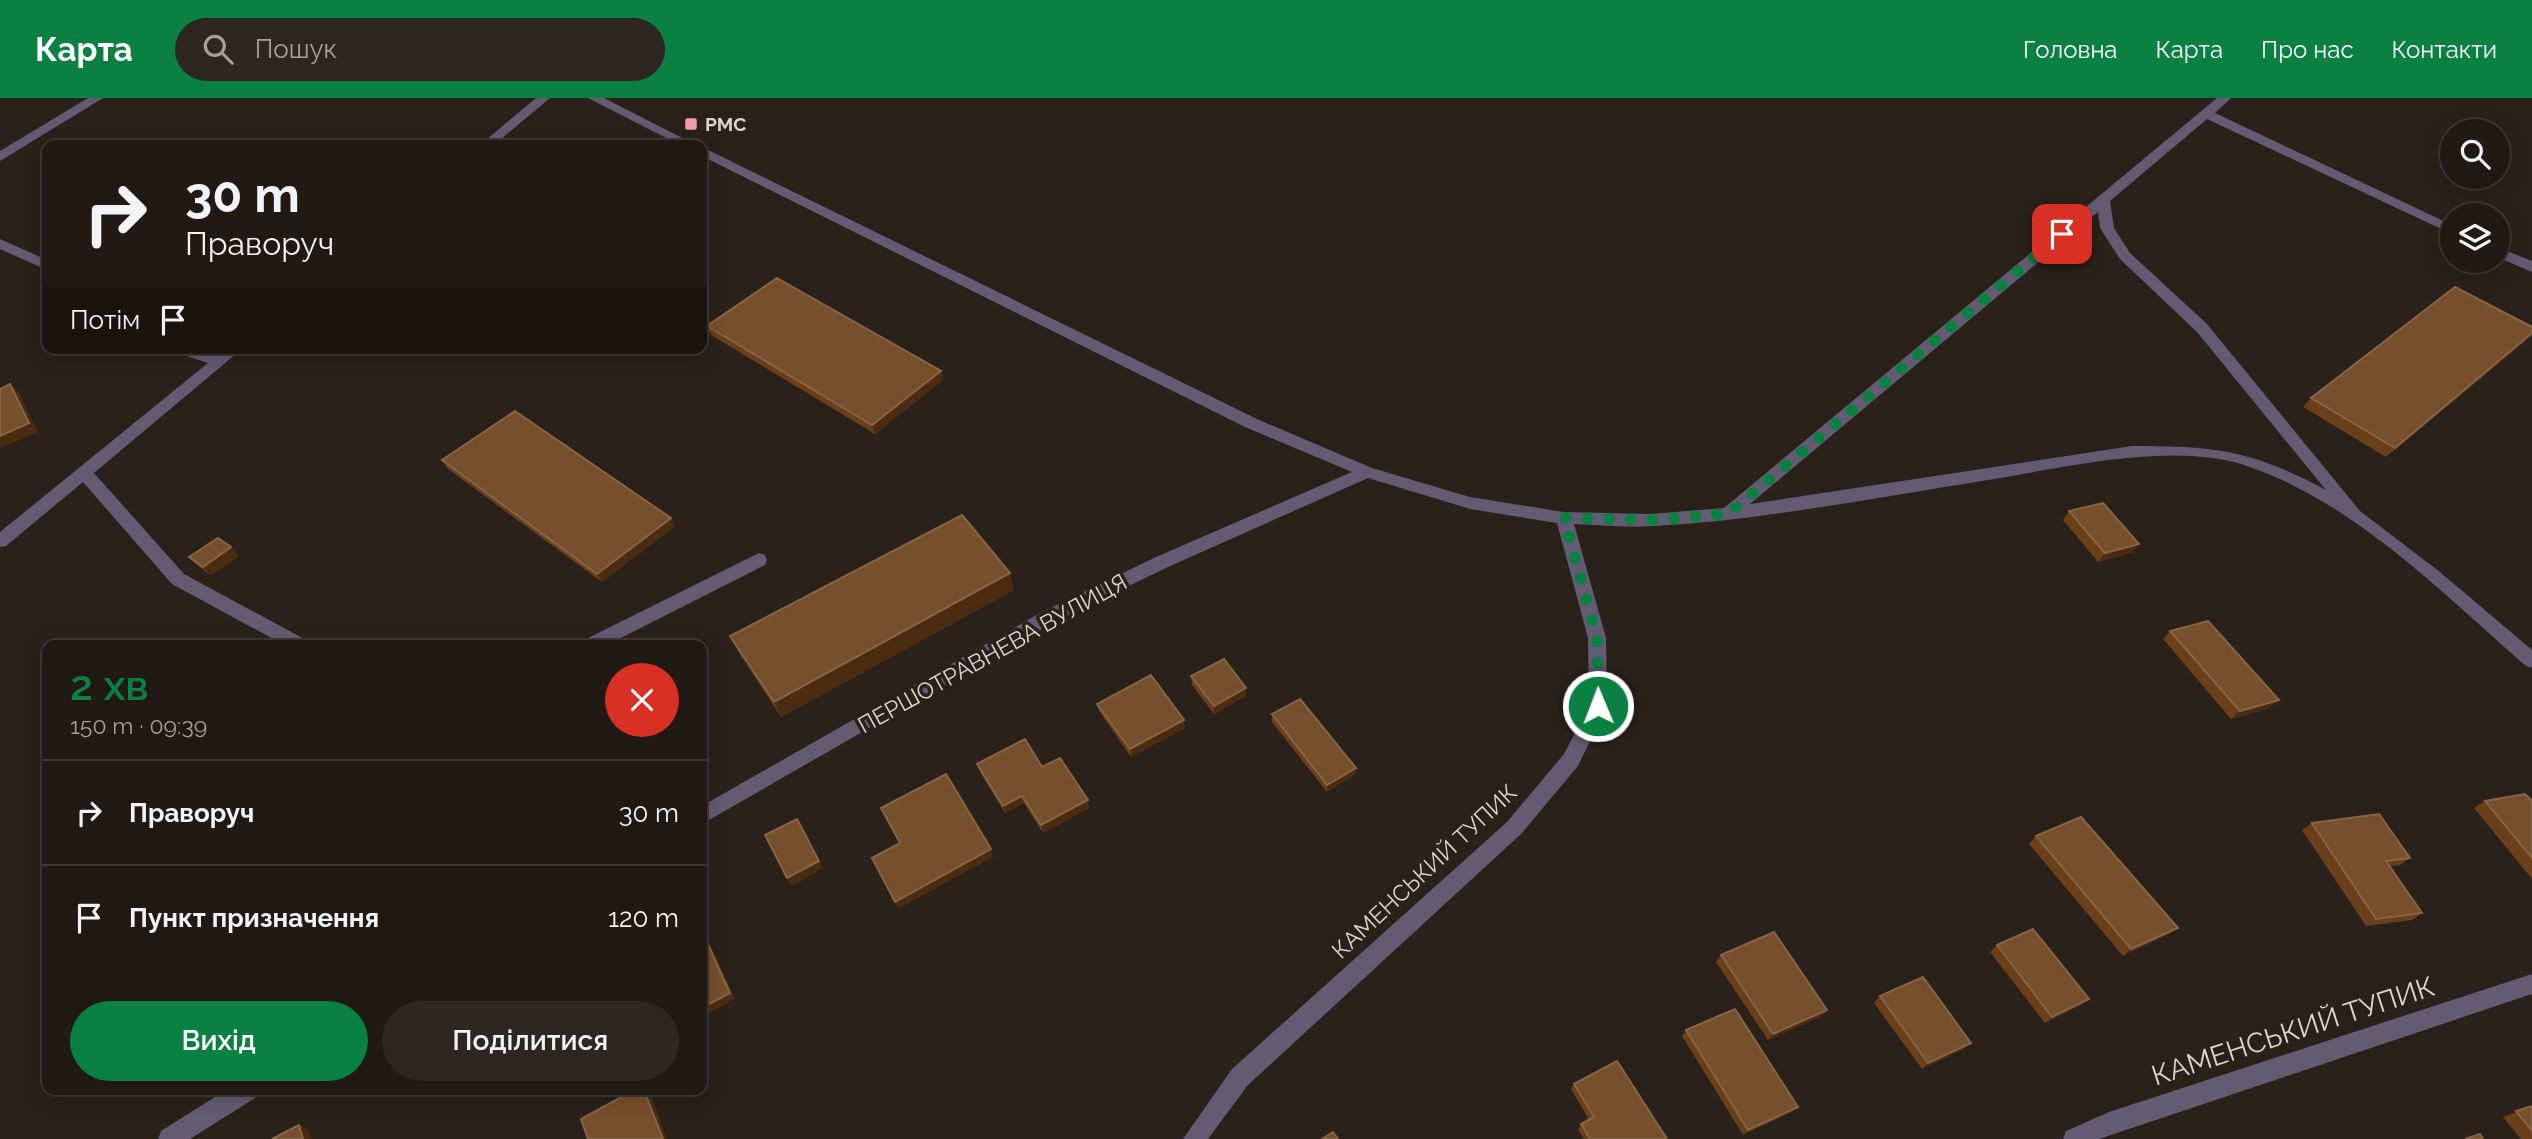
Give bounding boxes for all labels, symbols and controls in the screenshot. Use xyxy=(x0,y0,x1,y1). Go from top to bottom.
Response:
search box xyxy=(175,18,665,81)
text: Карта xyxy=(35,30,133,69)
icon: search xyxy=(199,30,237,68)
text: Пошук xyxy=(255,34,337,64)
text: Головна xyxy=(2023,35,2117,64)
text: Карта xyxy=(2155,35,2223,64)
text: Про нас xyxy=(2261,35,2354,64)
text: Контакти xyxy=(2392,35,2497,64)
place label: РМС xyxy=(705,113,746,135)
marker: РМС xyxy=(683,116,699,132)
map controls xyxy=(2440,119,2510,273)
button: search xyxy=(2440,119,2510,189)
text: 30 m xyxy=(185,166,300,223)
icon: right xyxy=(70,168,161,259)
button: layers xyxy=(2440,203,2510,273)
pin xyxy=(2032,204,2092,264)
icon: arrive xyxy=(2043,215,2081,253)
text: Праворуч xyxy=(185,225,334,262)
icon: arrive xyxy=(154,301,192,339)
text: Потім xyxy=(70,305,140,335)
street label: ПЕРШОТРАВНЕВА ВУЛИЦЯ xyxy=(853,568,1131,738)
text: 2 хв xyxy=(70,661,149,710)
button: close xyxy=(605,663,679,737)
position arrow xyxy=(1561,669,1635,743)
text: 150 m · 09:39 xyxy=(70,712,207,739)
street label: КАМЕНСЬКИЙ ТУПИК xyxy=(1326,778,1522,964)
icon: right xyxy=(70,794,108,832)
text: Праворуч xyxy=(129,798,254,828)
text: 30 m xyxy=(619,798,679,828)
icon: arrive xyxy=(70,899,108,937)
text: Пункт призначення xyxy=(129,903,379,933)
text: 120 m xyxy=(608,903,679,933)
street label: КАМЕНСЬКИЙ ТУПИК xyxy=(2148,970,2439,1092)
button: Вихід xyxy=(70,1001,368,1081)
button: Поділитися xyxy=(382,1001,679,1081)

